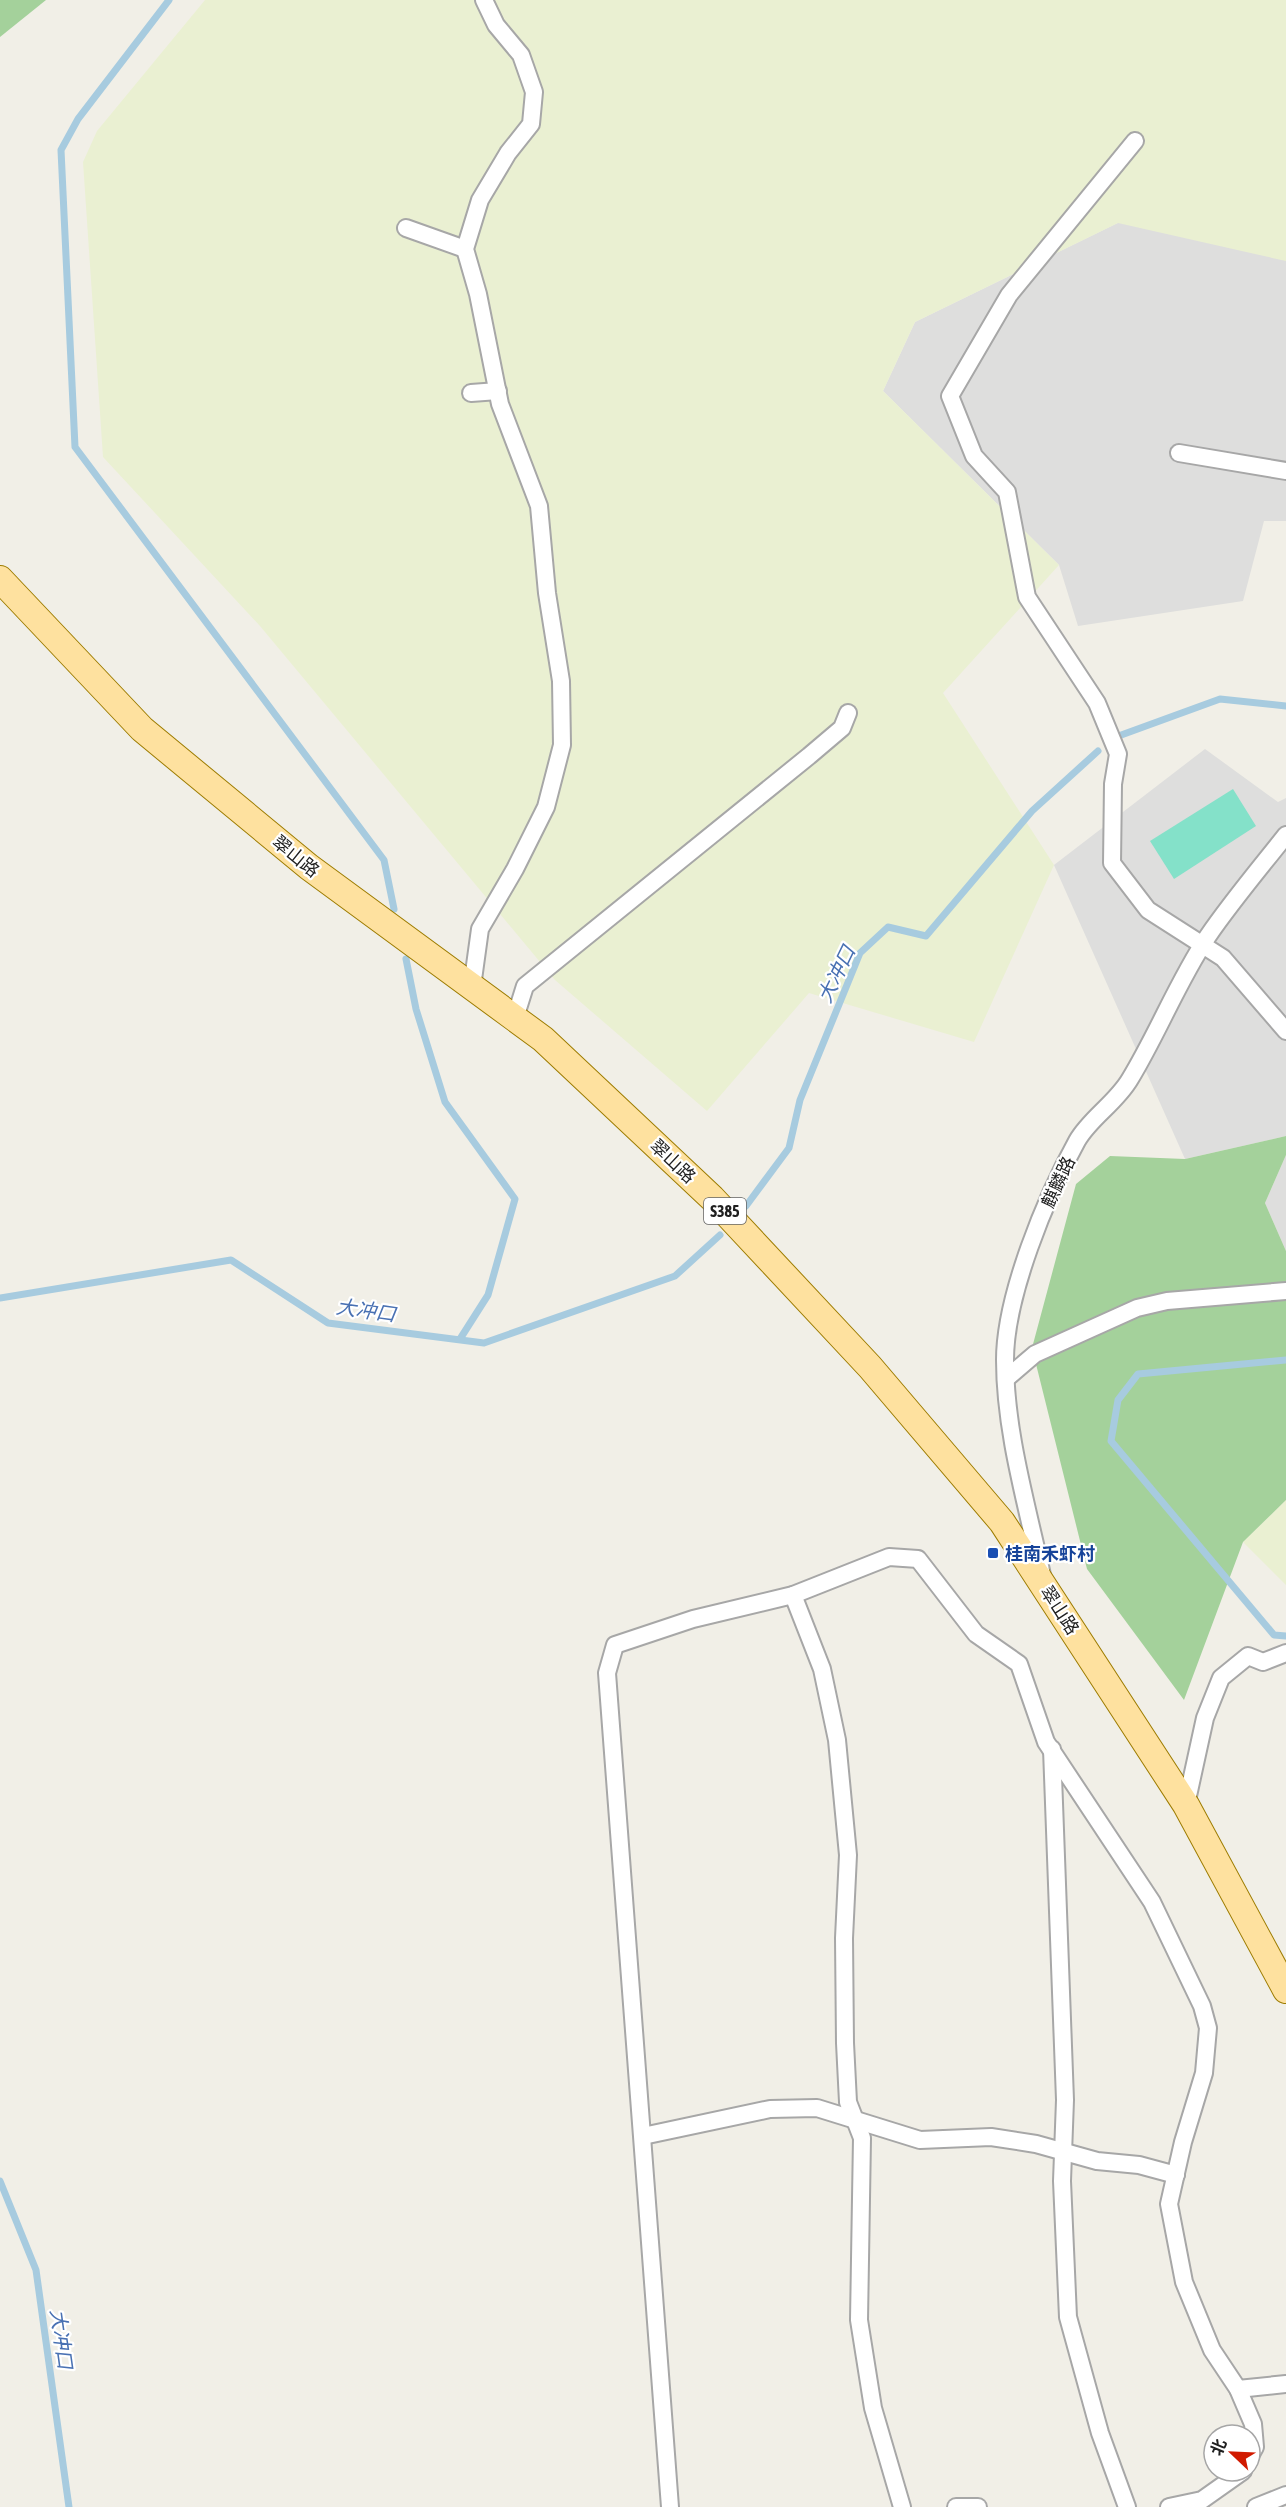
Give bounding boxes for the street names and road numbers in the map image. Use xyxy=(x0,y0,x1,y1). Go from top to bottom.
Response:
street label: 翠山路 xyxy=(268,831,324,881)
street label: 翠山路 xyxy=(646,1135,700,1187)
street label: 麒麟路 xyxy=(1037,1153,1079,1211)
road number: S385 xyxy=(704,1198,746,1224)
street label: 翠山路 xyxy=(1036,1582,1084,1638)

